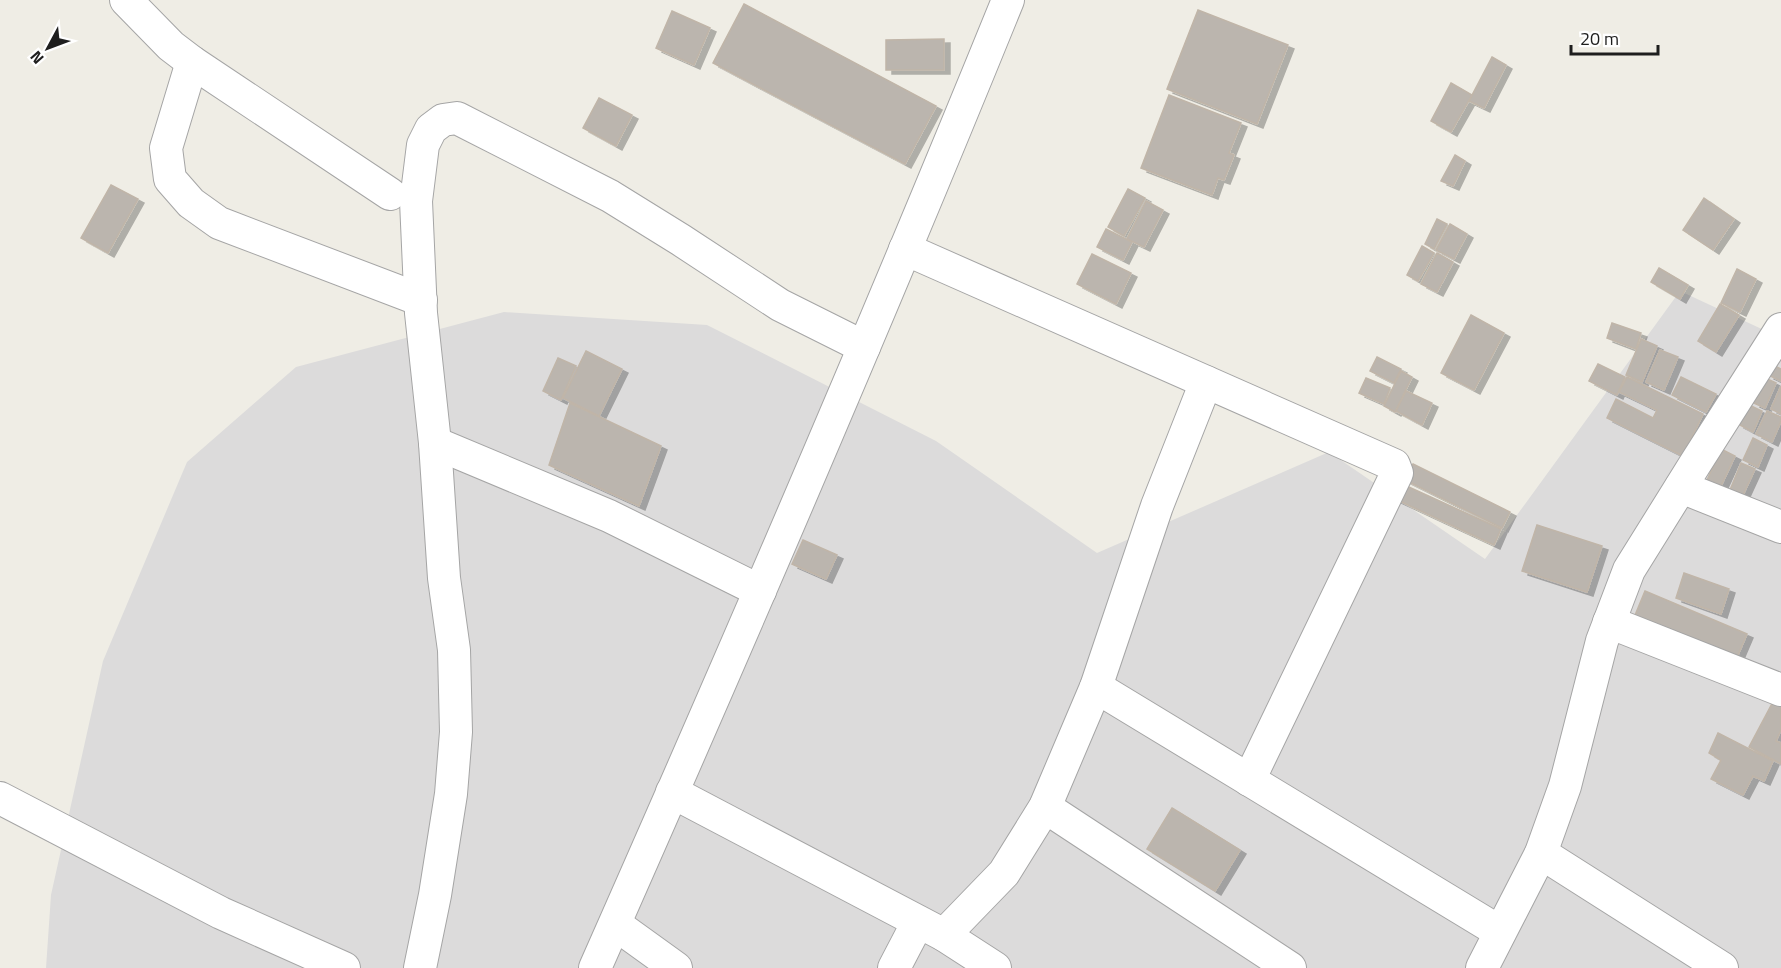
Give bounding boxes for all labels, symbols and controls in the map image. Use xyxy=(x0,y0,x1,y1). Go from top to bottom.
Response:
north arrow xyxy=(18,18,78,78)
scale bar xyxy=(1571,18,1658,56)
text: 20 m xyxy=(1580,25,1619,52)
text: N xyxy=(24,46,49,70)

